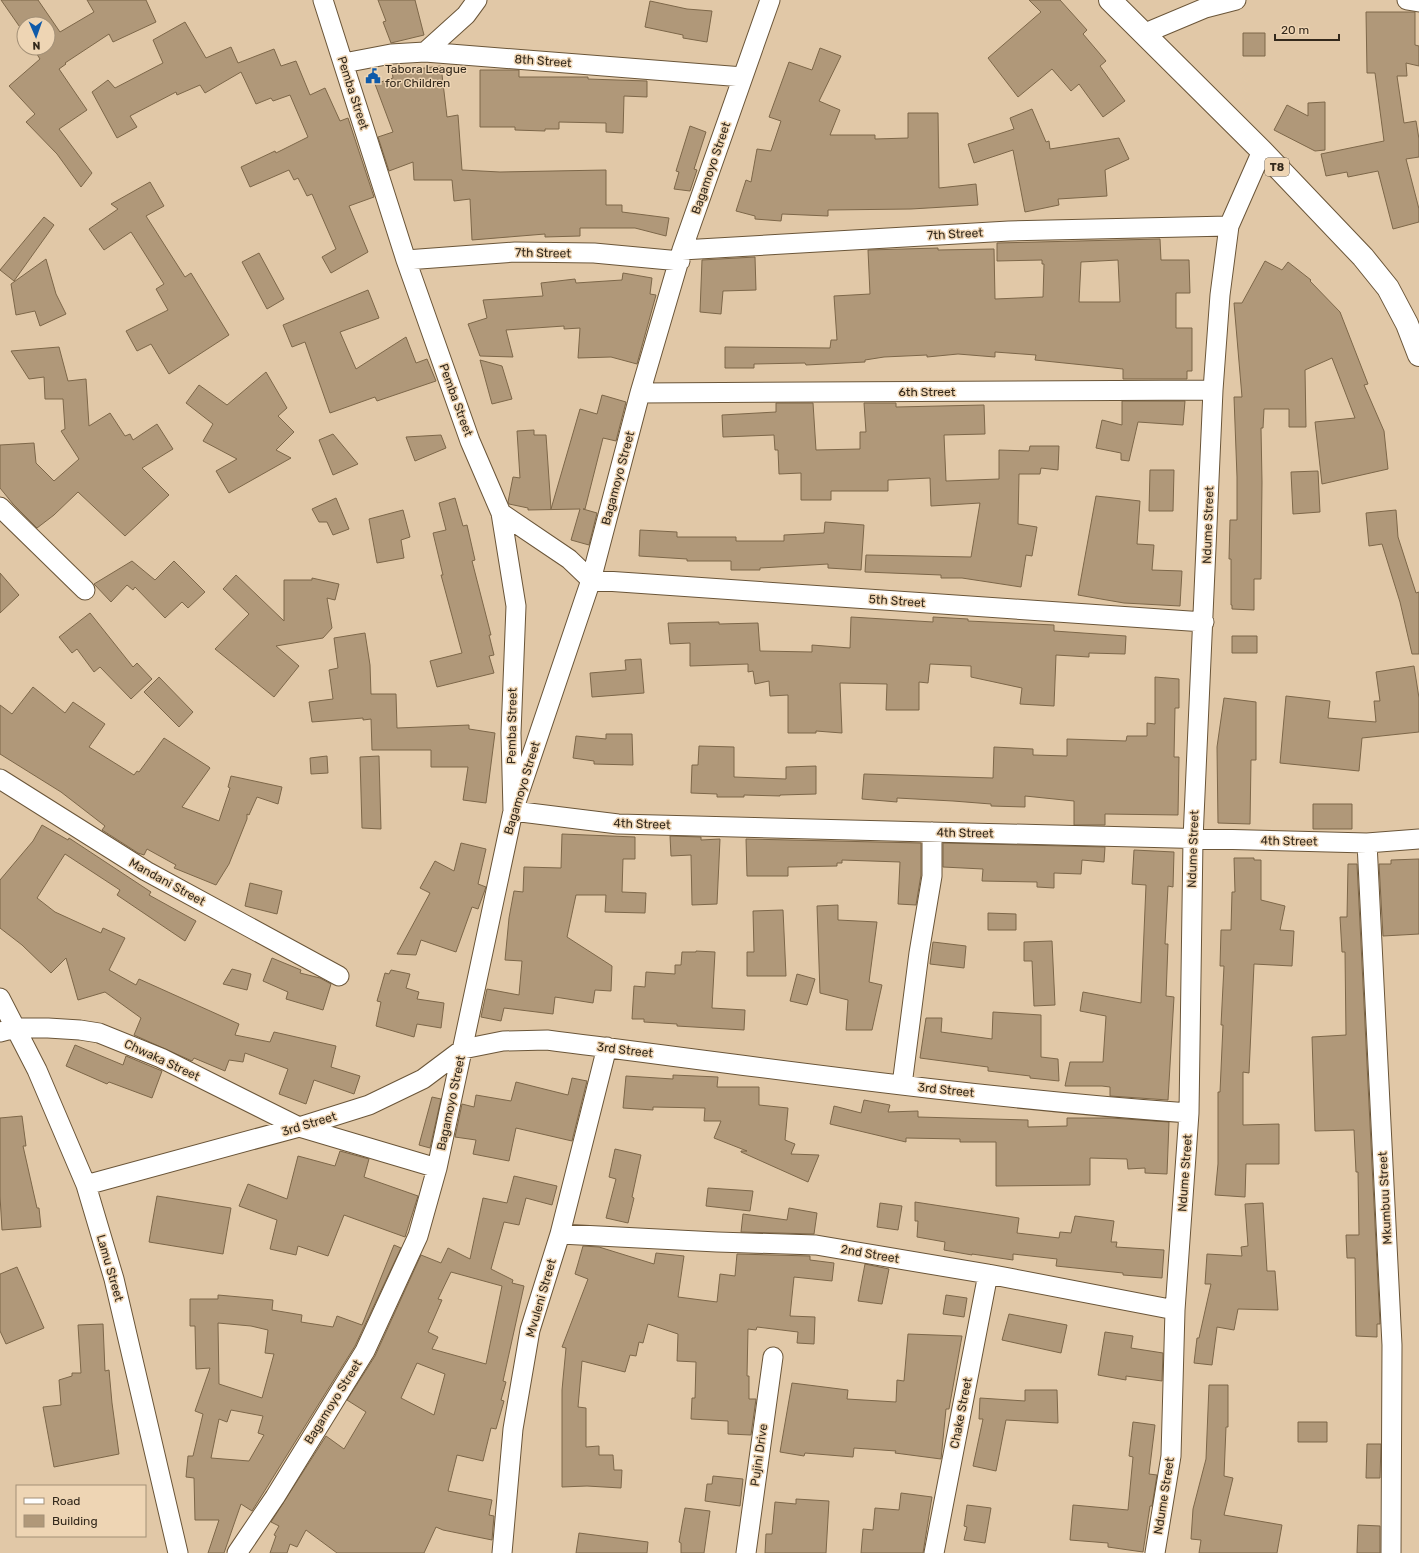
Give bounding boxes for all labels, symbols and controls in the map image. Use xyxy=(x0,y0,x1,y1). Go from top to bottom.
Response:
north arrow xyxy=(16,16,56,56)
scale bar xyxy=(1275,16,1339,42)
text: 20 m xyxy=(1281,23,1309,37)
text: N xyxy=(32,39,41,52)
street label: 8th Street xyxy=(514,52,572,70)
street label: Pemba Street xyxy=(335,54,372,132)
place label: Tabora League for Children xyxy=(385,62,467,90)
public building icon: Tabora League for Children xyxy=(364,67,382,85)
street label: Bagamoyo Street xyxy=(689,120,733,216)
road number: T8 xyxy=(1265,158,1289,176)
street label: 7th Street xyxy=(927,226,984,242)
street label: 7th Street xyxy=(515,246,571,260)
street label: Pemba Street xyxy=(436,362,476,439)
street label: 6th Street xyxy=(899,385,956,399)
street label: Bagamoyo Street xyxy=(599,429,637,527)
street label: Ndume Street xyxy=(1200,486,1216,564)
street label: 5th Street xyxy=(868,592,926,610)
street label: Pemba Street xyxy=(504,687,520,764)
street label: Bagamoyo Street xyxy=(501,739,543,836)
street label: Ndume Street xyxy=(1185,810,1201,888)
street label: 4th Street xyxy=(613,816,671,832)
street label: 4th Street xyxy=(936,826,994,841)
street label: 4th Street xyxy=(1260,834,1318,849)
street label: Mandani Street xyxy=(126,855,208,909)
street label: Chwaka Street xyxy=(122,1036,202,1084)
street label: 3rd Street xyxy=(596,1040,654,1060)
street label: Bagamoyo Street xyxy=(434,1054,468,1152)
street label: 3rd Street xyxy=(917,1080,975,1100)
street label: 3rd Street xyxy=(280,1109,338,1139)
street label: Ndume Street xyxy=(1175,1133,1195,1212)
street label: Mkumbuu Street xyxy=(1376,1151,1394,1245)
street label: Lamu Street xyxy=(94,1233,126,1303)
street label: 2nd Street xyxy=(840,1242,901,1266)
street label: Mvuleni Street xyxy=(523,1257,559,1339)
street label: Bagamoyo Street xyxy=(301,1357,365,1447)
street label: Chake Street xyxy=(947,1376,975,1450)
street label: Pujini Drive xyxy=(748,1423,770,1487)
street label: Ndume Street xyxy=(1151,1456,1177,1535)
legend xyxy=(16,1485,146,1537)
text: Road xyxy=(52,1494,80,1508)
text: Building xyxy=(52,1514,98,1528)

